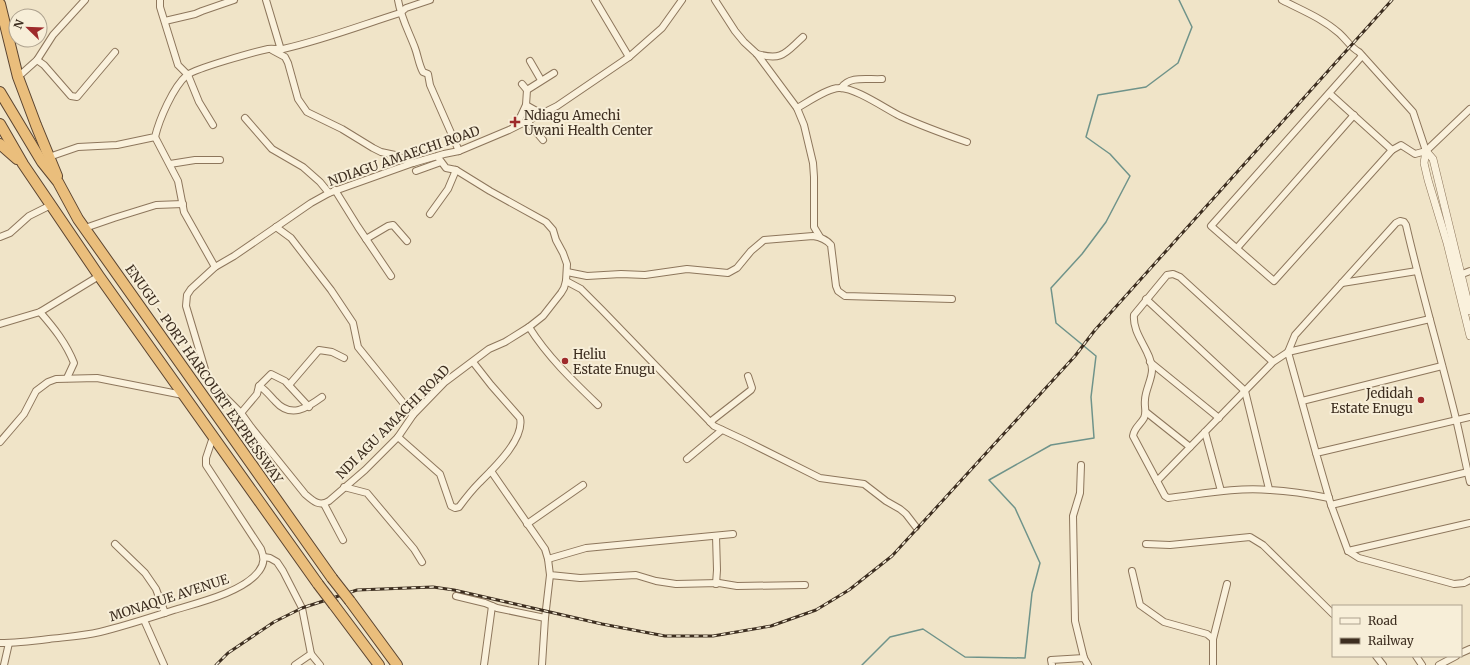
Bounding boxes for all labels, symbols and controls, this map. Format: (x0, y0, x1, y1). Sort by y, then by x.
north arrow (8, 8, 48, 48)
text: N (11, 17, 27, 31)
place label: Ndiagu Amechi Uwani Health Center (524, 107, 653, 139)
marker: Ndiagu Amechi Uwani Health Center (509, 116, 521, 128)
street label: NDIAGU AMAECHI ROAD (326, 122, 482, 190)
street label: ENUGU - PORT HARCOURT EXPRESSWAY (121, 261, 287, 487)
place label: Heliu Estate Enugu (573, 346, 655, 378)
marker: Heliu Estate Enugu (560, 356, 570, 366)
street label: NDI AGU AMACHI ROAD (333, 361, 454, 482)
place label: Jedidah Estate Enugu (1331, 385, 1413, 417)
marker: Jedidah Estate Enugu (1416, 395, 1426, 405)
street label: MONAQUE AVENUE (107, 570, 231, 625)
legend (1332, 605, 1462, 657)
text: Road (1368, 613, 1397, 628)
text: Railway (1368, 633, 1414, 648)

